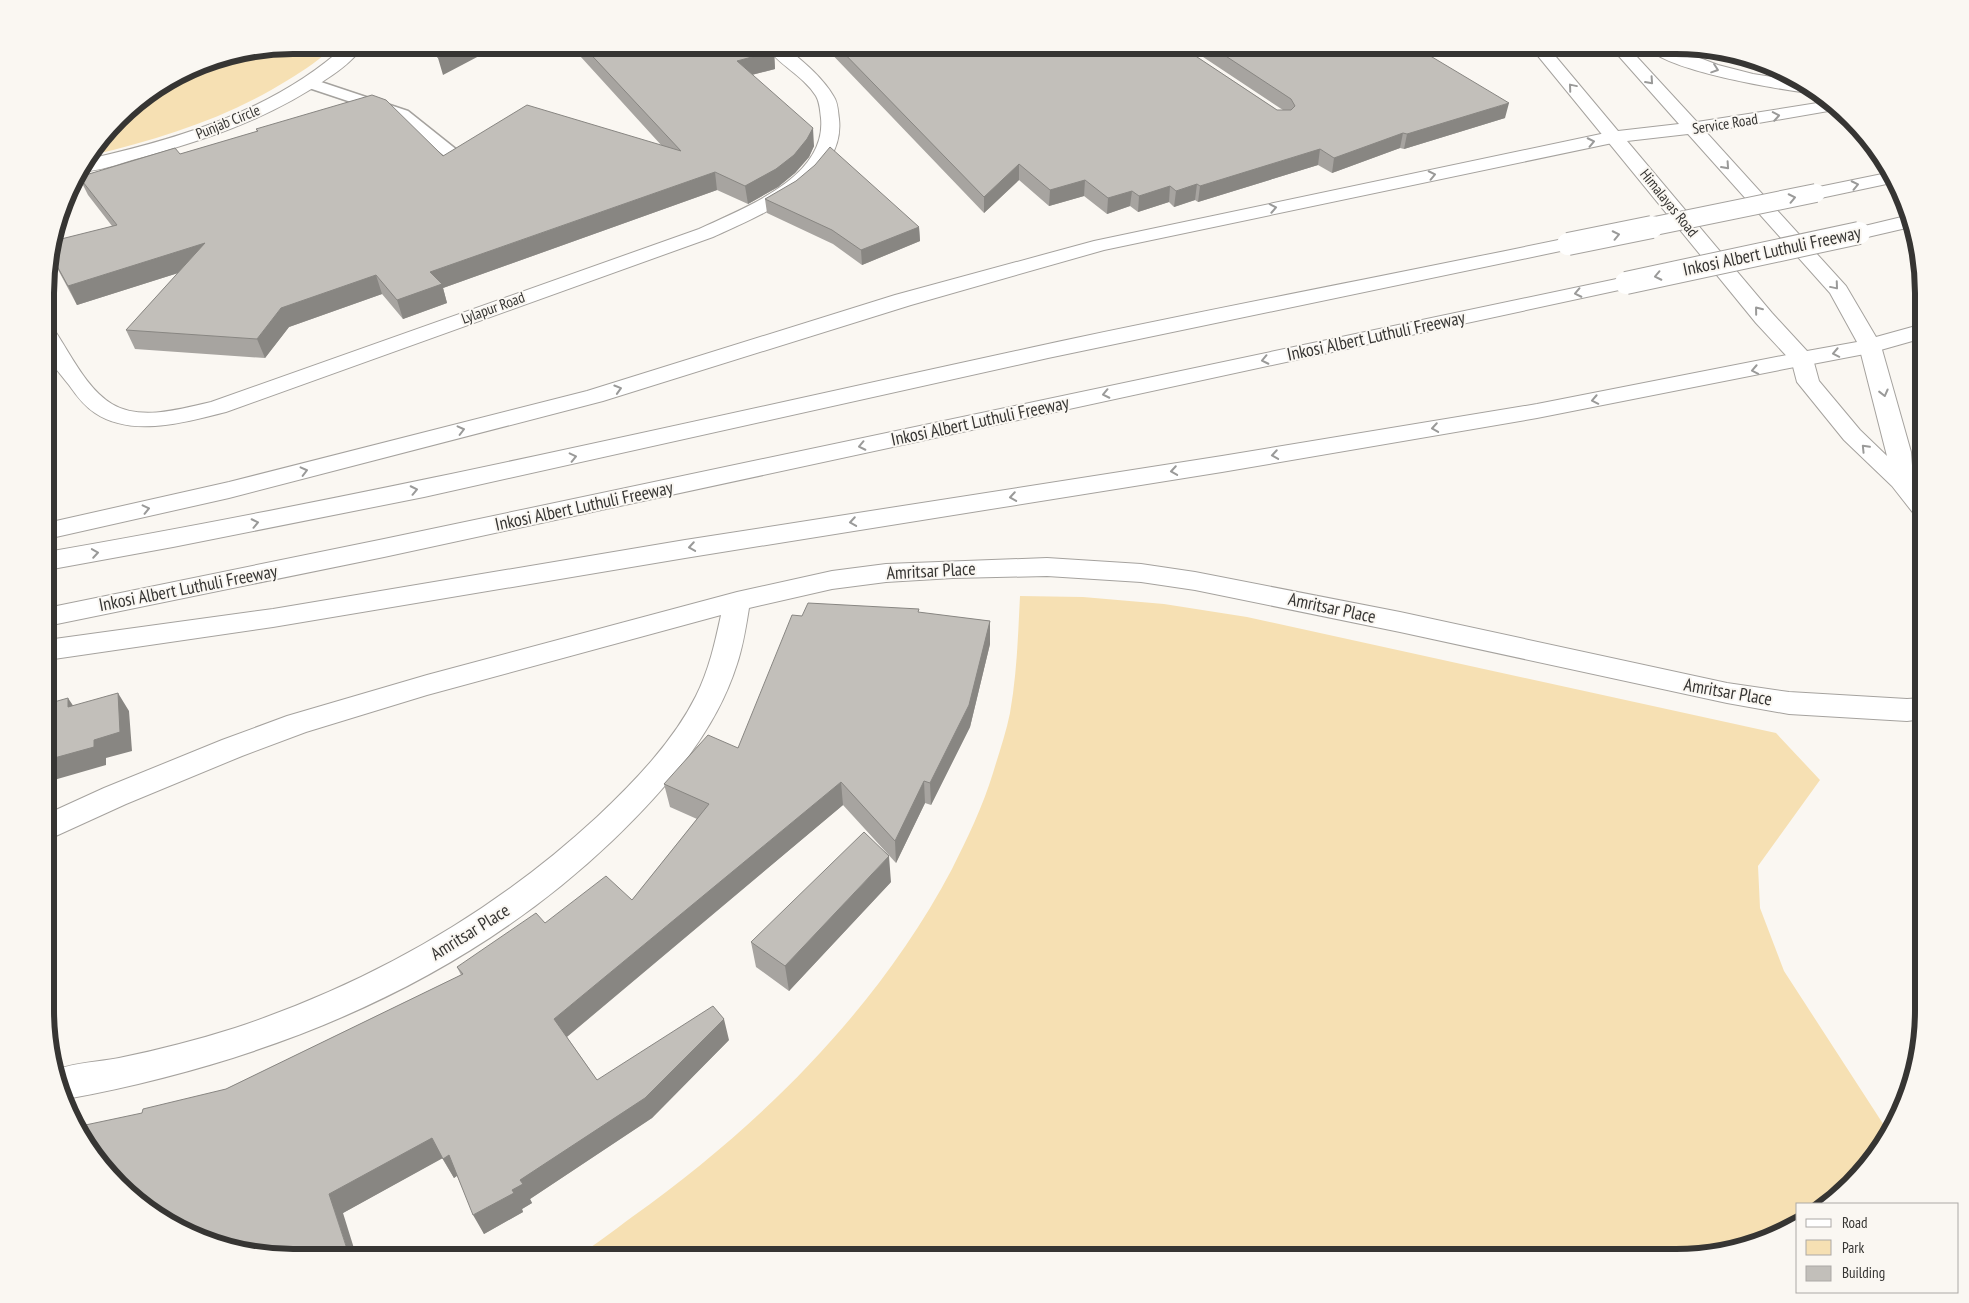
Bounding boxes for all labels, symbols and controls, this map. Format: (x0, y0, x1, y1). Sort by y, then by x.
one-way arrow (1710, 63, 1719, 73)
one-way arrow (1644, 75, 1653, 84)
one-way arrow (1569, 84, 1578, 93)
street label: Punjab Circle (193, 100, 263, 143)
street label: Service Road (1691, 109, 1759, 138)
one-way arrow (1772, 111, 1781, 121)
one-way arrow (1587, 137, 1596, 148)
one-way arrow (1720, 161, 1729, 170)
street label: Himalayas Road (1636, 165, 1703, 241)
one-way arrow (1428, 171, 1437, 181)
one-way arrow (1851, 180, 1859, 191)
one-way arrow (1788, 193, 1797, 204)
one-way arrow (1269, 203, 1278, 214)
street label: Inkosi Albert Luthuli Freeway (1681, 220, 1863, 281)
one-way arrow (1612, 230, 1620, 240)
one-way arrow (1653, 270, 1662, 281)
one-way arrow (1829, 281, 1838, 290)
street label: Lylapur Road (459, 287, 527, 328)
one-way arrow (1574, 287, 1583, 298)
street label: Inkosi Albert Luthuli Freeway (1285, 305, 1467, 366)
one-way arrow (1754, 307, 1763, 316)
one-way arrow (1832, 347, 1841, 357)
one-way arrow (1261, 354, 1270, 365)
one-way arrow (1750, 364, 1759, 374)
one-way arrow (614, 385, 622, 395)
one-way arrow (1102, 388, 1111, 399)
one-way arrow (1878, 388, 1889, 397)
street label: Inkosi Albert Luthuli Freeway (889, 390, 1071, 451)
one-way arrow (1591, 395, 1599, 405)
one-way arrow (1431, 423, 1439, 433)
one-way arrow (457, 426, 465, 436)
one-way arrow (857, 440, 866, 451)
one-way arrow (1862, 444, 1871, 453)
one-way arrow (1270, 450, 1279, 460)
one-way arrow (569, 452, 578, 463)
one-way arrow (299, 466, 308, 477)
one-way arrow (1170, 466, 1178, 476)
street label: Inkosi Albert Luthuli Freeway (493, 475, 675, 536)
one-way arrow (410, 486, 418, 496)
one-way arrow (1009, 491, 1018, 501)
one-way arrow (141, 504, 150, 514)
one-way arrow (849, 516, 857, 527)
one-way arrow (250, 518, 259, 529)
one-way arrow (688, 542, 697, 552)
one-way arrow (91, 549, 100, 559)
street label: Amritsar Place (886, 557, 976, 584)
street label: Inkosi Albert Luthuli Freeway (97, 559, 279, 616)
street label: Amritsar Place (1286, 587, 1378, 628)
street label: Amritsar Place (1682, 672, 1774, 711)
street label: Amritsar Place (426, 898, 514, 965)
legend (1796, 1203, 1959, 1293)
text: Road (1842, 1213, 1868, 1232)
text: Park (1842, 1238, 1864, 1257)
text: Building (1842, 1263, 1885, 1282)

